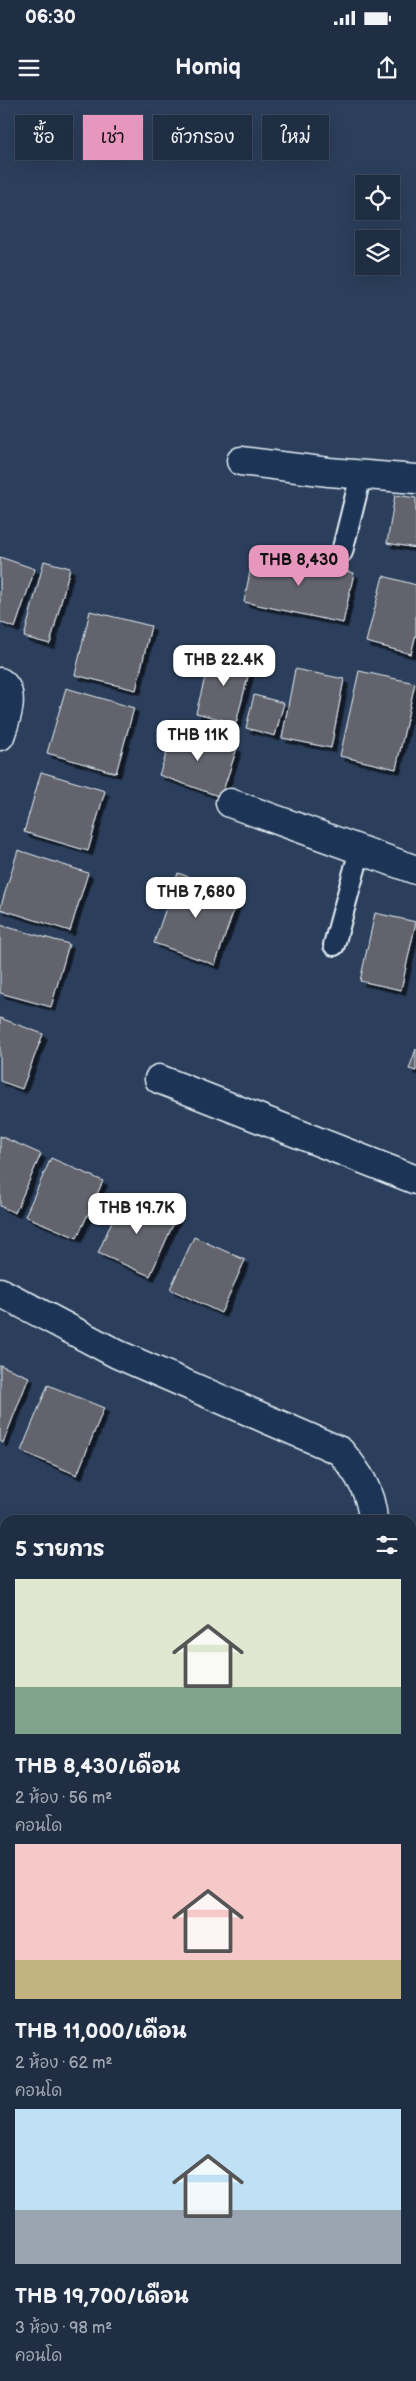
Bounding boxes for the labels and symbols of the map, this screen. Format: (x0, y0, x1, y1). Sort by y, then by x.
pin: THB 8,430 (242, 544, 356, 587)
pin: THB 22.4K (167, 644, 281, 687)
pin: THB 11K (152, 720, 244, 762)
pin: THB 7,680 (139, 876, 253, 919)
pin: THB 19.7K (80, 1192, 194, 1235)

